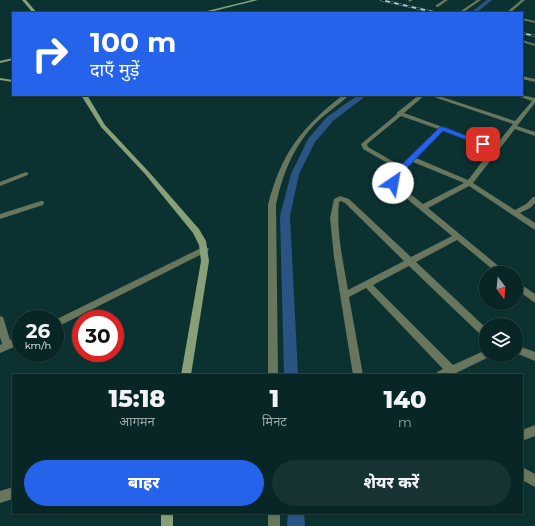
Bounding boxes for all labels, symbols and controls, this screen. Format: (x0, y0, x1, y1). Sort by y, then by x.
text: 100 m (90, 25, 176, 59)
icon: right (24, 28, 76, 80)
text: दाएँ मुड़ें (90, 59, 139, 81)
pin (466, 127, 500, 161)
icon: arrive (472, 133, 494, 155)
position arrow (372, 162, 414, 204)
north arrow (479, 266, 523, 310)
map controls (479, 266, 523, 362)
speed limit sign: 30 (72, 310, 124, 362)
button: layers (479, 318, 523, 362)
text: 26 (26, 319, 50, 343)
text: km/h (25, 339, 51, 352)
text: 15:18 (109, 384, 165, 413)
text: 1 (270, 384, 279, 413)
text: 140 (383, 385, 426, 414)
text: आगमन (119, 413, 155, 429)
text: मिनट (262, 413, 287, 429)
text: m (398, 414, 412, 430)
button: बाहर (24, 460, 264, 506)
button: शेयर करें (272, 460, 511, 506)

